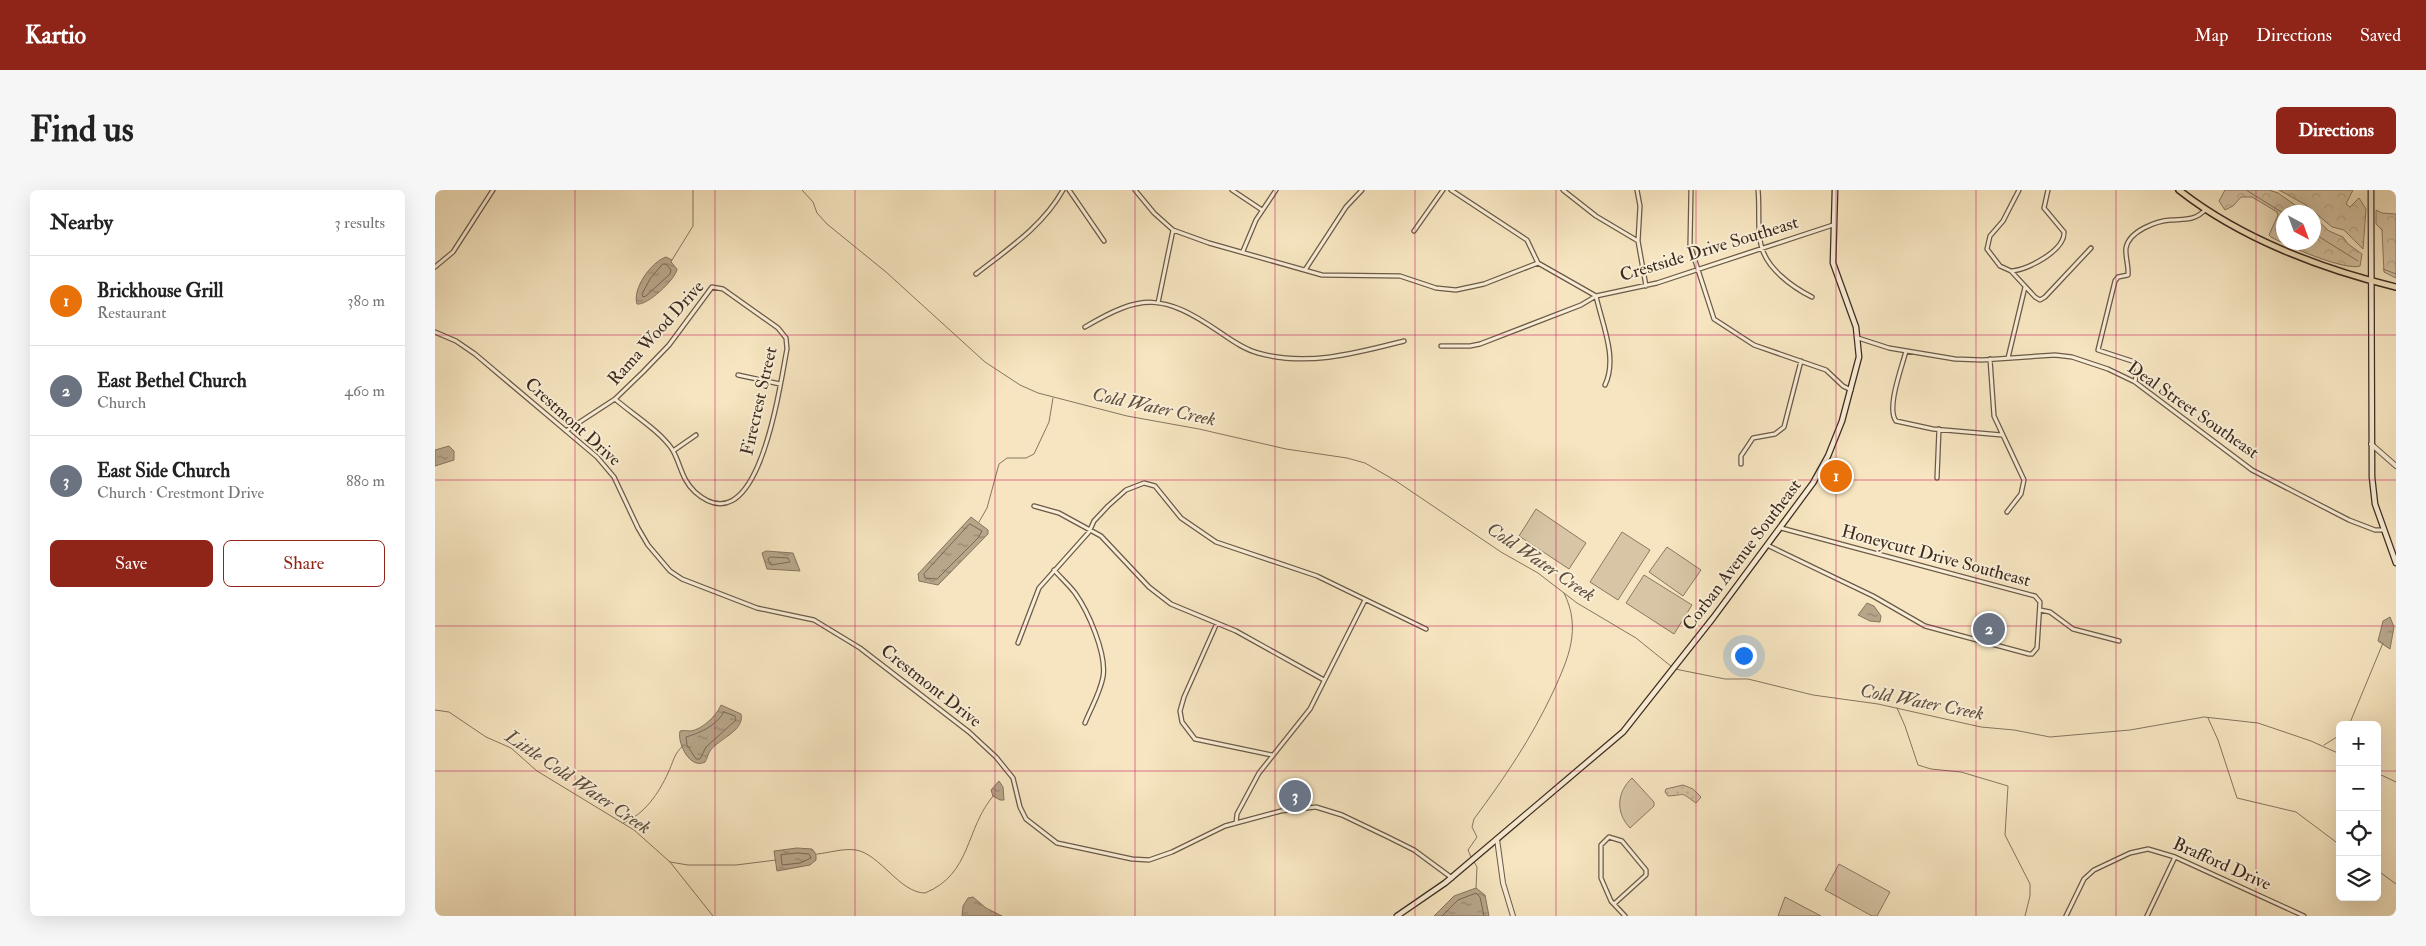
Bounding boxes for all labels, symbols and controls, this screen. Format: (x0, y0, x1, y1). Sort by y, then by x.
text: Kartio (25, 20, 86, 51)
text: Map (2195, 24, 2228, 47)
text: Directions (2256, 24, 2332, 47)
text: Saved (2360, 24, 2401, 47)
button: Directions (2276, 107, 2396, 154)
text: Find us (30, 108, 134, 152)
north arrow (2276, 205, 2321, 250)
text: Nearby (50, 209, 113, 236)
street label: Crestside Drive Southeast (1617, 211, 1801, 287)
text: 3 results (334, 213, 385, 233)
street label: Rama Wood Drive (603, 275, 709, 390)
text: Brickhouse Grill (97, 279, 223, 303)
text: 1 (63, 291, 69, 311)
text: 380 m (347, 291, 385, 311)
text: Restaurant (97, 303, 166, 323)
street label: Firecrest Street (735, 344, 783, 458)
street label: Deal Street Southeast (2123, 356, 2263, 464)
text: East Bethel Church (97, 369, 247, 393)
street label: Crestmont Drive (520, 373, 626, 472)
text: 2 (62, 381, 70, 401)
text: 460 m (344, 381, 385, 401)
water label: Cold Water Creek (1090, 382, 1218, 432)
text: Church (97, 393, 146, 413)
pin: 1 (1820, 457, 1852, 495)
text: East Side Church (97, 459, 230, 483)
text: 3 (63, 471, 69, 491)
text: 880 m (346, 471, 385, 491)
street label: Corban Avenue Southeast (1677, 475, 1807, 635)
text: Church · Crestmont Drive (97, 483, 264, 503)
water label: Cold Water Creek (1482, 517, 1600, 607)
street label: Honeycutt Drive Southeast (1839, 520, 2033, 592)
button: Save (50, 540, 213, 587)
button: Share (223, 540, 385, 587)
pin: 2 (1973, 610, 2005, 648)
street label: Crestmont Drive (876, 639, 986, 733)
your location (1731, 643, 1757, 669)
water label: Cold Water Creek (1858, 678, 1986, 726)
map controls (2336, 721, 2381, 901)
button: + (2336, 721, 2381, 766)
water label: Little Cold Water Creek (500, 724, 655, 840)
button: − (2336, 766, 2381, 811)
pin: 3 (1279, 777, 1311, 815)
button: locate (2336, 811, 2381, 856)
street label: Brafford Drive (2169, 832, 2275, 896)
button: layers (2336, 856, 2381, 901)

